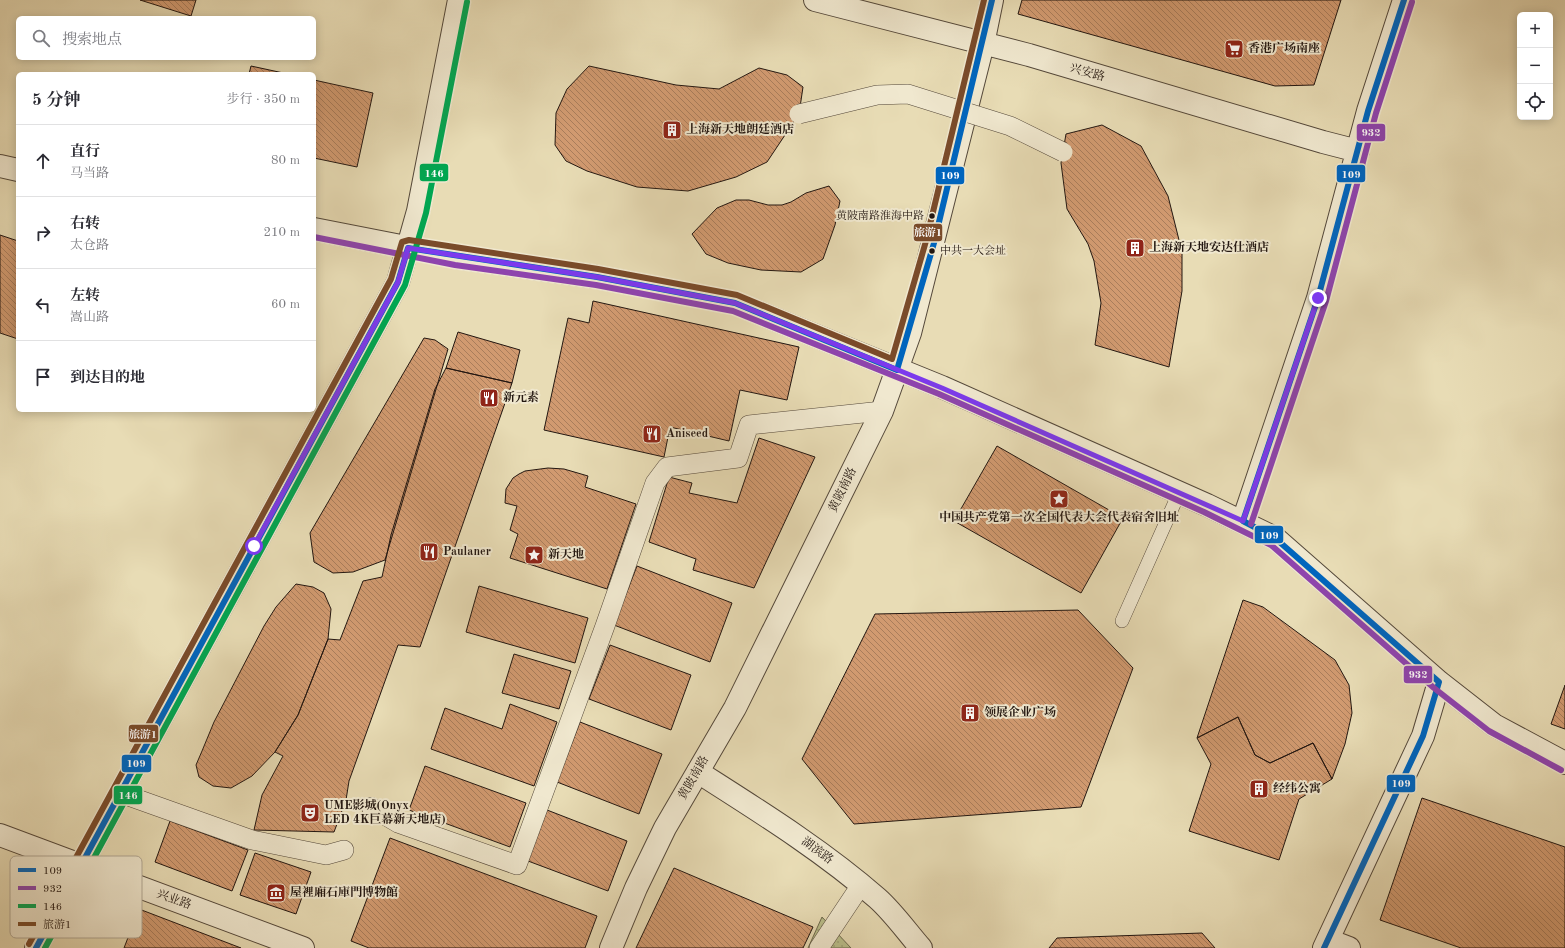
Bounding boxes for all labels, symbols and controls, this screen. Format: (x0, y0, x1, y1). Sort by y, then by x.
map controls (1517, 12, 1553, 120)
button: + (1517, 12, 1553, 48)
search box (16, 16, 316, 60)
icon: search (30, 27, 52, 49)
text: 搜索地点 (62, 33, 122, 48)
supermarket icon: 香港广场南座 (1223, 38, 1245, 60)
place label: 香港广场南座 (1248, 41, 1320, 55)
button: − (1517, 48, 1553, 84)
street label: 兴安路 (1068, 60, 1107, 84)
button: locate (1517, 84, 1553, 120)
text: 5 分钟 (32, 92, 81, 109)
text: 步行 · 350 m (226, 93, 300, 106)
building icon: 上海新天地朗廷酒店 (661, 119, 683, 141)
place label: 上海新天地朗廷酒店 (686, 122, 794, 136)
line badge: 932 (1356, 123, 1386, 142)
text: 932 (1361, 128, 1381, 139)
text: 直行 (70, 145, 100, 160)
icon: ahead (32, 150, 54, 172)
text: 80 m (271, 154, 300, 167)
line badge: 146 (419, 163, 449, 182)
line badge: 109 (1336, 164, 1366, 183)
line badge: 109 (935, 166, 965, 185)
text: 马当路 (70, 167, 109, 180)
text: 146 (424, 169, 444, 180)
text: 109 (1341, 170, 1361, 181)
text: 109 (940, 171, 960, 182)
place label: 黄陂南路淮海中路 (836, 209, 924, 222)
marker: 黄陂南路淮海中路 (927, 211, 937, 221)
text: 右转 (70, 217, 100, 232)
icon: right (32, 222, 54, 244)
line badge: 旅游1 (913, 223, 943, 242)
text: 210 m (263, 226, 300, 239)
text: 旅游1 (914, 226, 942, 239)
building icon: 上海新天地安达仕酒店 (1124, 237, 1146, 259)
text: 太仓路 (70, 239, 109, 252)
place label: 上海新天地安达仕酒店 (1149, 240, 1269, 254)
place label: 中共一大会址 (940, 244, 1006, 257)
marker: 中共一大会址 (927, 246, 937, 256)
text: 左转 (70, 289, 100, 304)
route end (1309, 289, 1327, 307)
icon: left (32, 294, 54, 316)
text: 60 m (271, 298, 300, 311)
text: 嵩山路 (70, 311, 109, 324)
icon: arrive (32, 366, 54, 388)
text: 到达目的地 (70, 371, 145, 386)
restaurant icon: 新元素 (478, 387, 500, 409)
place label: 新元素 (503, 390, 539, 404)
restaurant icon: Aniseed (641, 423, 663, 445)
place label: Aniseed (666, 428, 709, 440)
street label: 黄陂南路 (825, 465, 859, 514)
place icon: 中国共产党第一次全国代表大会代表宿舍旧址 (1048, 488, 1070, 510)
place label: 中国共产党第一次全国代表大会代表宿舍旧址 (939, 510, 1179, 524)
line badge: 109 (1254, 525, 1284, 544)
text: 109 (1259, 531, 1279, 542)
route start (245, 537, 263, 555)
restaurant icon: Paulaner (418, 541, 440, 563)
place icon: 新天地 (523, 544, 545, 566)
place label: Paulaner (443, 546, 491, 558)
place label: 新天地 (548, 547, 584, 561)
line badge: 932 (1403, 665, 1433, 684)
text: 932 (1408, 670, 1428, 681)
building icon: 领展企业广场 (959, 702, 981, 724)
place label: 领展企业广场 (984, 705, 1056, 719)
line badge: 旅游1 (128, 724, 159, 743)
text: 旅游1 (129, 728, 157, 741)
street label: 黄陂南路 (675, 753, 711, 802)
line badge: 109 (121, 754, 152, 773)
text: 109 (126, 759, 146, 770)
line badge: 109 (1386, 774, 1416, 793)
building icon: 经纬公寓 (1248, 778, 1270, 800)
text: 109 (1391, 779, 1411, 790)
place label: 经纬公寓 (1273, 781, 1321, 795)
line badge: 146 (113, 785, 143, 805)
text: 146 (118, 791, 138, 802)
place label: UME影城(Onyx LED 4K巨幕新天地店) (324, 798, 446, 826)
theatre icon: UME影城(Onyx LED 4K巨幕新天地店) (299, 802, 321, 824)
street label: 湖滨路 (799, 834, 836, 866)
legend (10, 856, 142, 938)
text: 109 (43, 866, 62, 877)
museum icon: 屋裡廂石庫門博物館 (265, 882, 287, 904)
text: 932 (43, 884, 62, 895)
place label: 屋裡廂石庫門博物館 (290, 885, 398, 899)
street label: 兴业路 (155, 886, 194, 912)
text: 146 (43, 902, 62, 913)
text: 旅游1 (43, 918, 71, 931)

